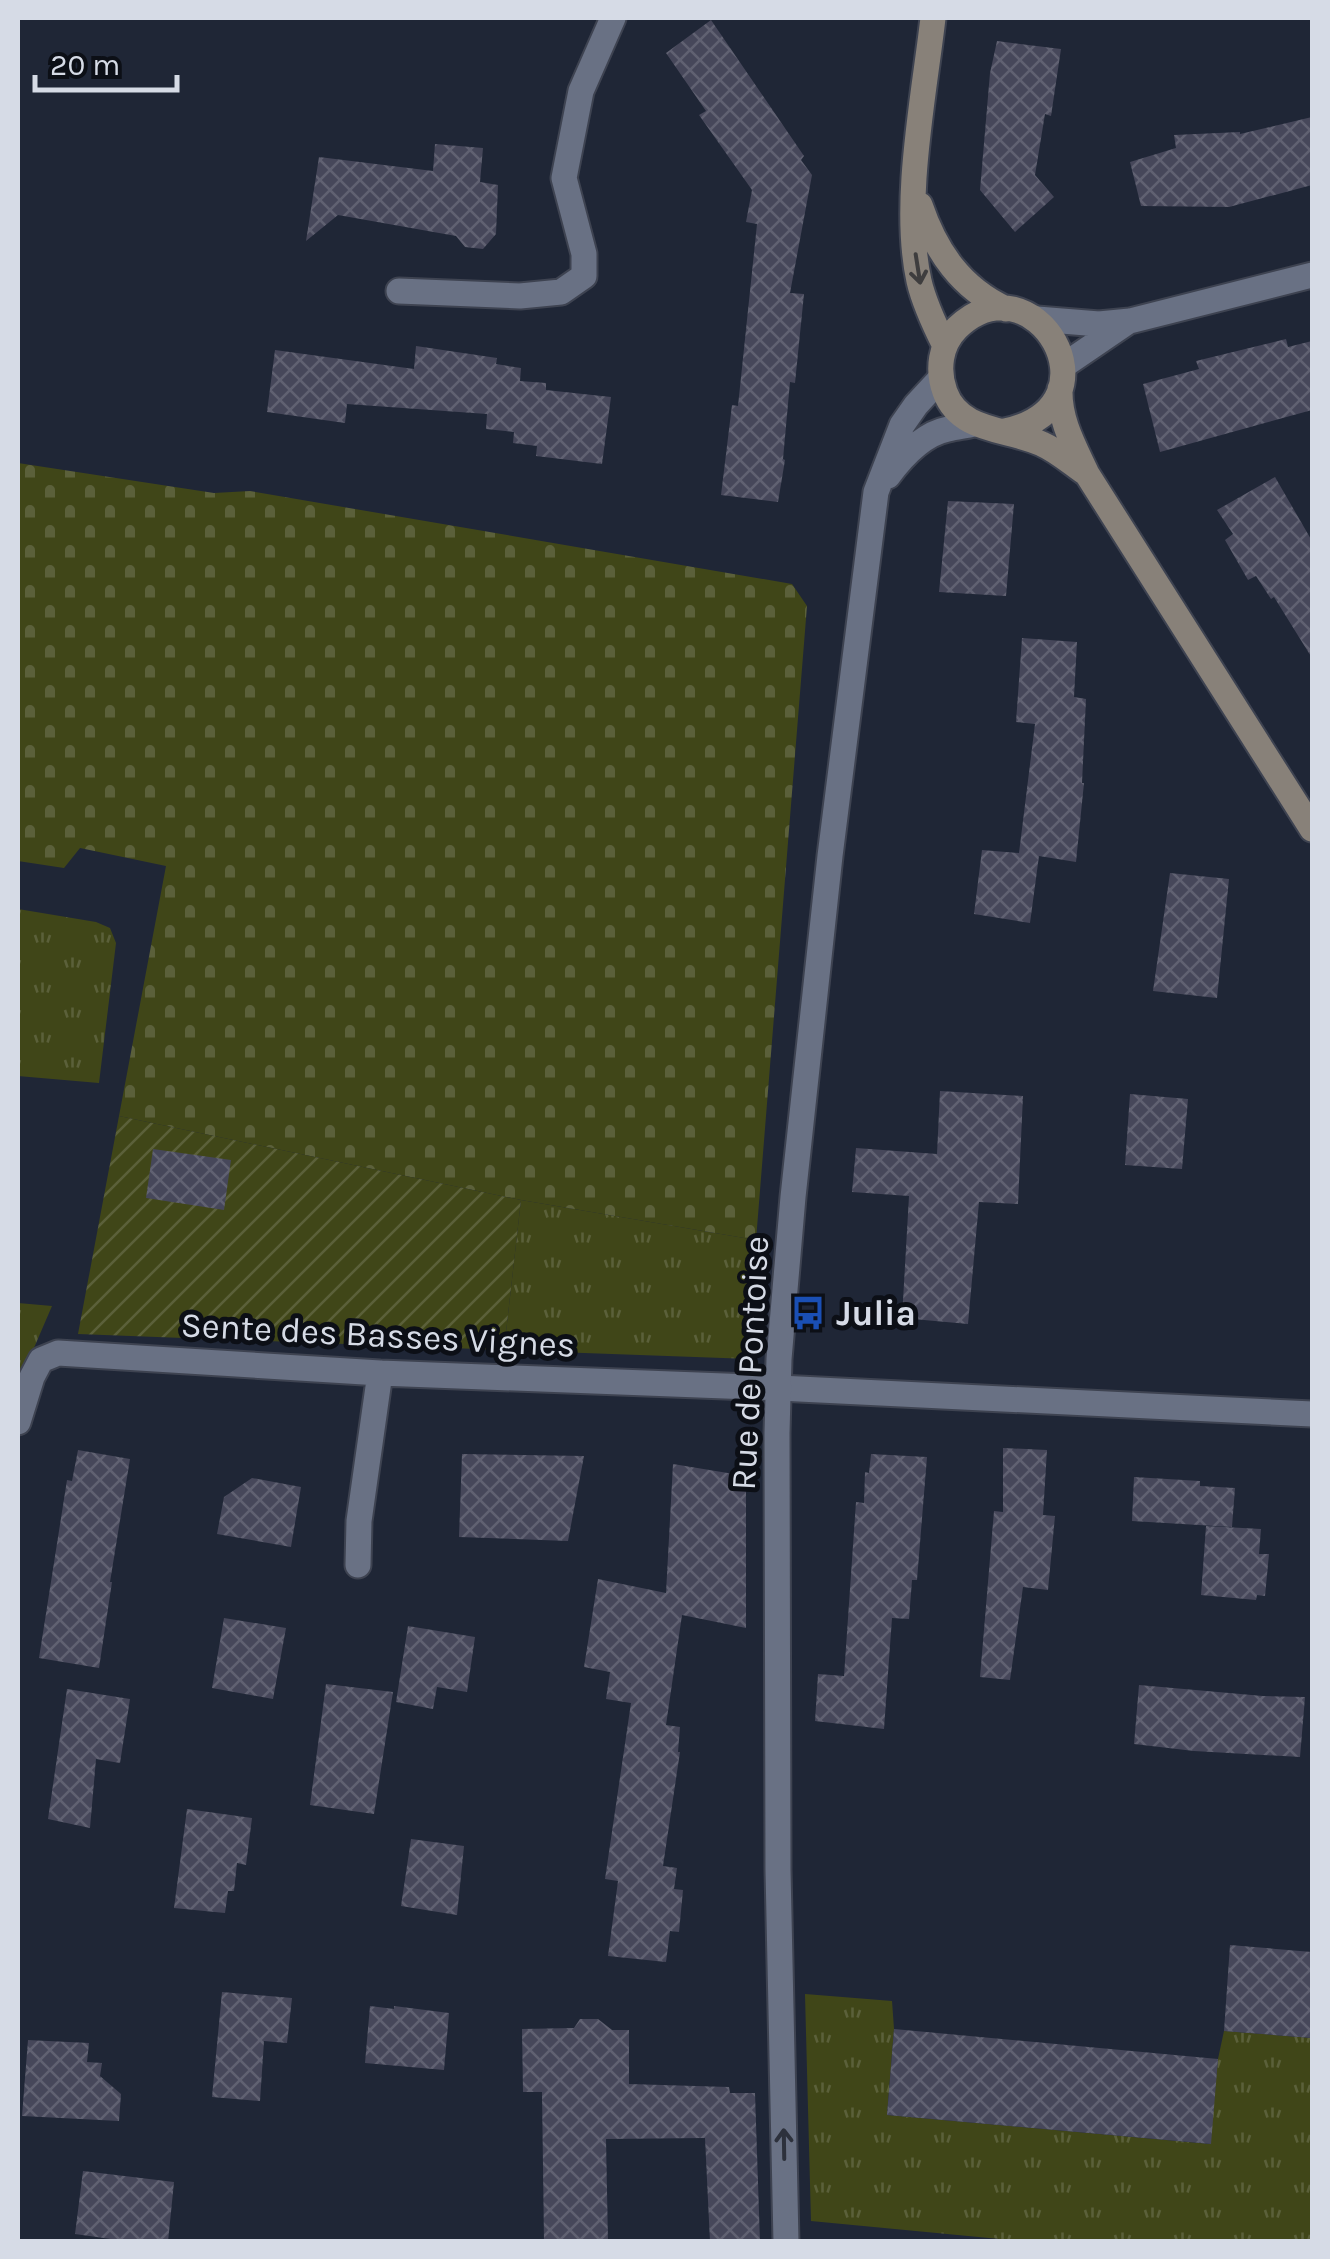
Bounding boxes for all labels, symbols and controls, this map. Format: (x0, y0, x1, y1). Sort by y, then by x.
scale bar (35, 30, 178, 92)
text: 20 m (50, 47, 120, 83)
one-way arrow (910, 253, 928, 285)
street label: Rue de Pontoise (723, 1235, 777, 1491)
place label: Julia (836, 1293, 916, 1334)
bus stop icon: Julia (789, 1294, 827, 1332)
street label: Sente des Basses Vignes (180, 1304, 576, 1366)
one-way arrow (774, 2129, 793, 2161)

